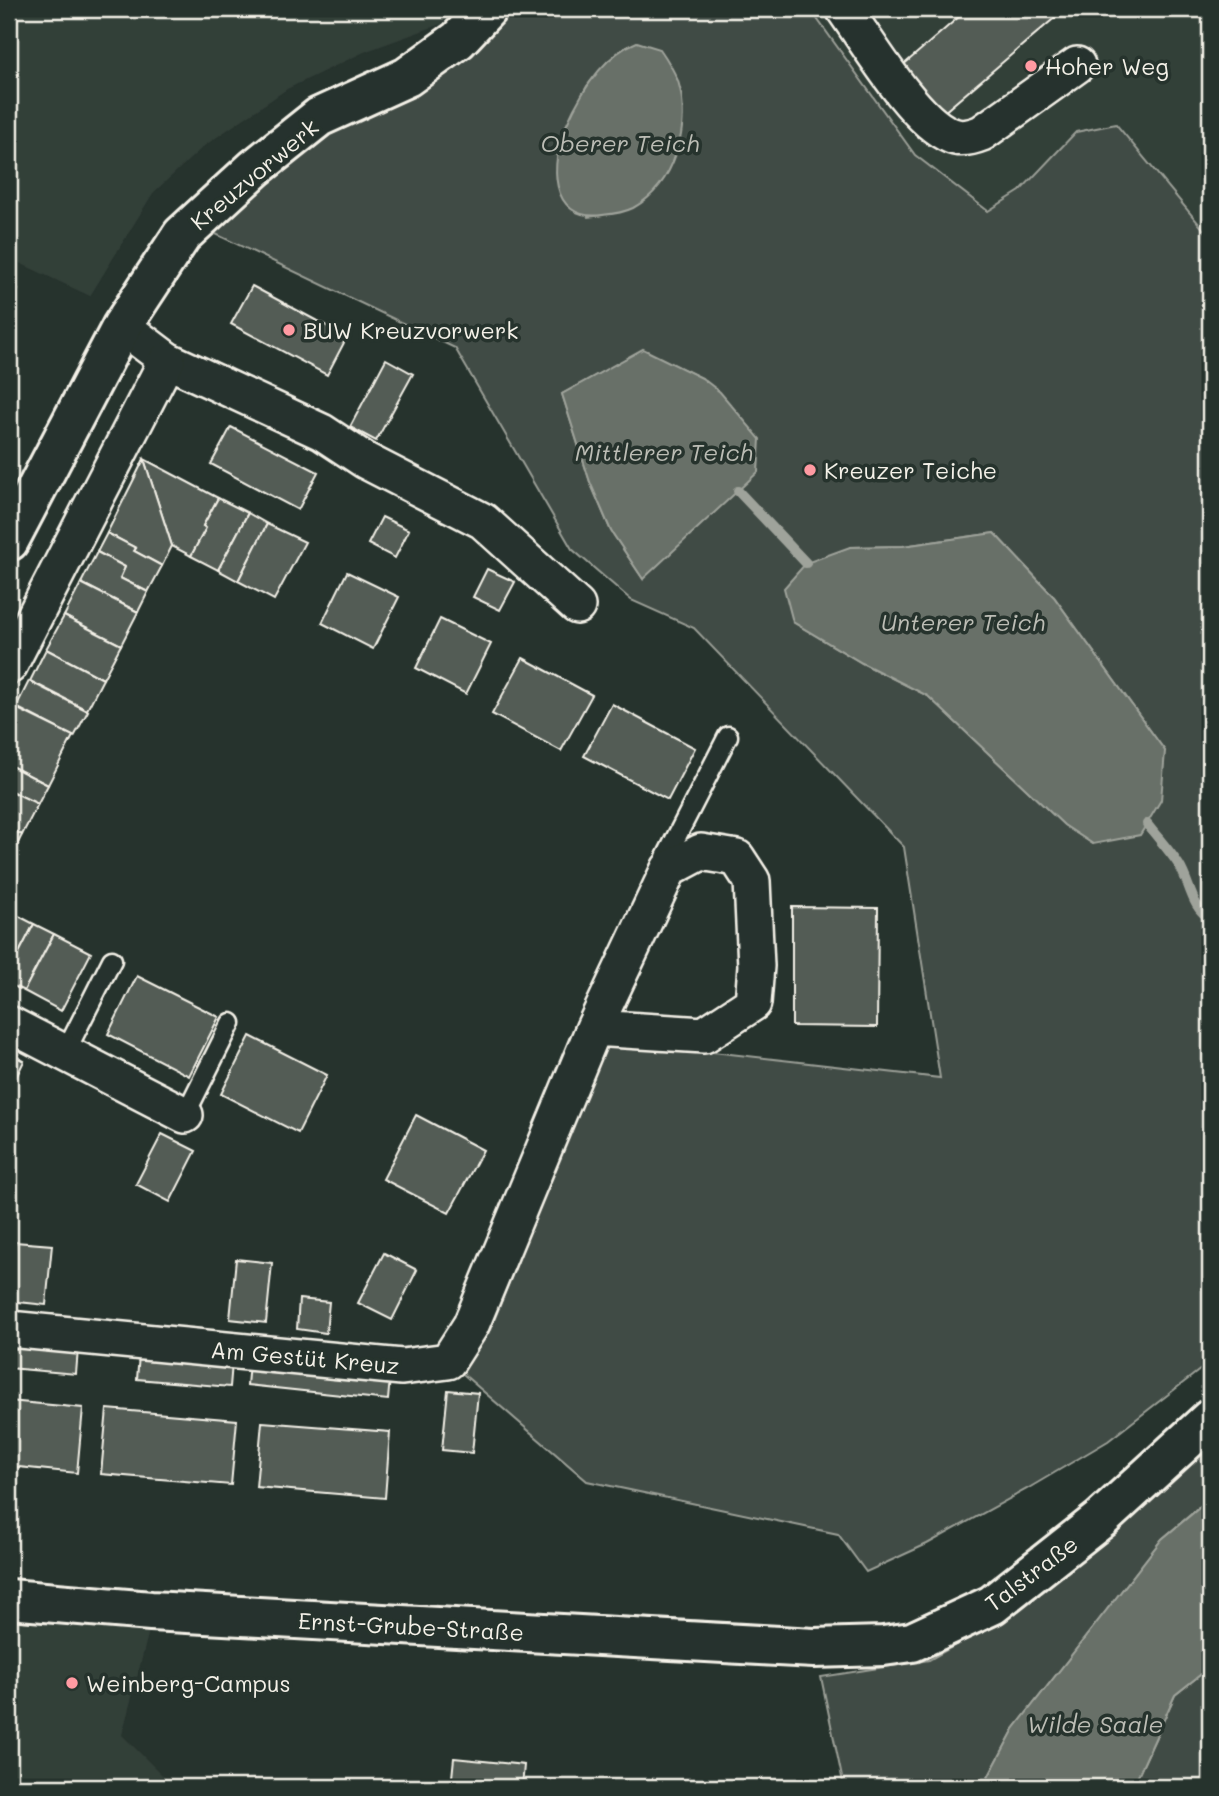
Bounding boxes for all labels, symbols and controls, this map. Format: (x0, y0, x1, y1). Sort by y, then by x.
place label: Hoher Weg (1045, 51, 1169, 81)
marker: Hoher Weg (1023, 58, 1039, 74)
street label: Kreuzvorwerk (184, 112, 324, 236)
water label: Oberer Teich (541, 127, 700, 158)
place label: BUW Kreuzvorwerk (303, 315, 519, 345)
marker: BUW Kreuzvorwerk (281, 322, 297, 338)
water label: Mittlerer Teich (575, 436, 753, 467)
place label: Kreuzer Teiche (824, 455, 997, 485)
marker: Kreuzer Teiche (802, 462, 818, 478)
water label: Unterer Teich (881, 606, 1045, 637)
street label: Am Gestüt Kreuz (209, 1334, 401, 1380)
street label: Talstraße (978, 1528, 1084, 1618)
street label: Ernst-Grube-Straße (297, 1605, 525, 1647)
place label: Weinberg-Campus (86, 1668, 291, 1698)
marker: Weinberg-Campus (64, 1675, 80, 1691)
water label: Wilde Saale (1027, 1708, 1163, 1739)

